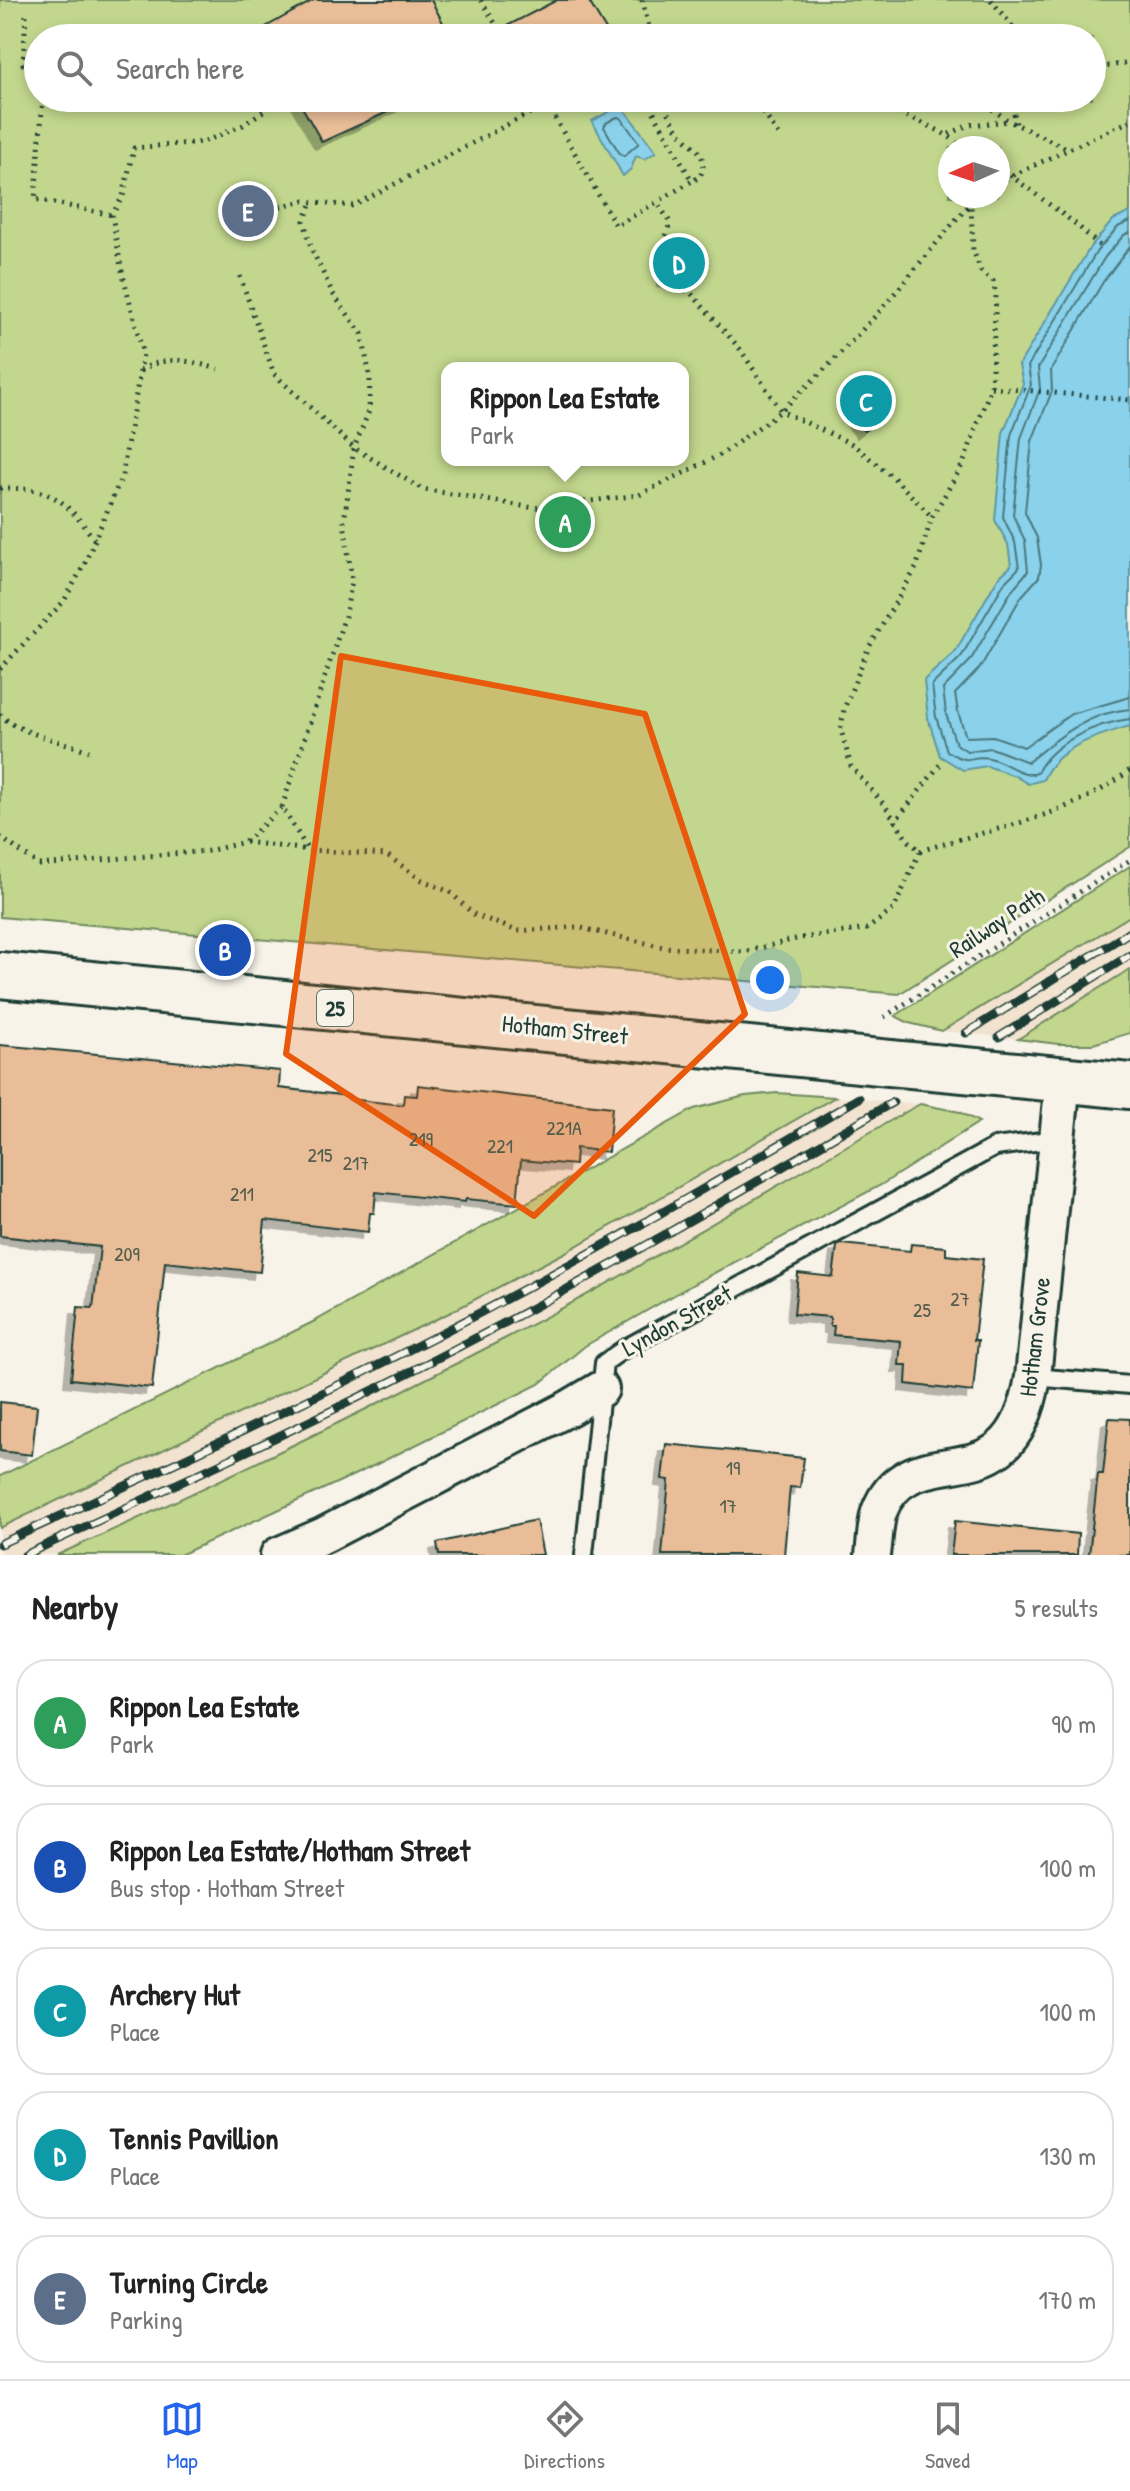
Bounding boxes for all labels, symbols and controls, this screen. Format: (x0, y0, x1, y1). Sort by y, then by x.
search box (24, 24, 1106, 112)
icon: search (52, 46, 96, 90)
text: Search here (116, 48, 244, 88)
north arrow (938, 136, 1010, 208)
pin: E (222, 181, 274, 241)
pin: D (653, 233, 705, 293)
popup (441, 362, 689, 466)
pin: C (840, 371, 892, 431)
text: Rippon Lea Estate (470, 377, 660, 417)
text: Park (470, 417, 514, 452)
pin: A (539, 492, 591, 552)
street label: Railway Path (943, 879, 1050, 965)
pin: B (199, 920, 251, 980)
your location (750, 960, 790, 1000)
road number: 25 (317, 990, 353, 1026)
street label: Hotham Street (501, 1006, 630, 1052)
house number: 221A (546, 1114, 582, 1141)
house number: 219 (409, 1125, 433, 1152)
house number: 221 (487, 1132, 513, 1159)
house number: 215 (307, 1141, 333, 1168)
house number: 217 (343, 1149, 369, 1176)
house number: 211 (230, 1180, 254, 1207)
house number: 209 (114, 1240, 140, 1267)
street label: Hotham Grove (1011, 1275, 1057, 1398)
street label: Lyndon Street (616, 1276, 738, 1363)
house number: 27 (950, 1285, 970, 1312)
house number: 25 (913, 1296, 931, 1323)
house number: 19 (726, 1454, 740, 1481)
house number: 17 (719, 1492, 737, 1519)
text: Nearby (32, 1584, 118, 1630)
text: 5 results (1014, 1590, 1098, 1625)
text: Rippon Lea Estate (110, 1686, 299, 1726)
text: A (54, 1706, 66, 1741)
text: 90 m (1051, 1706, 1096, 1741)
text: Park (110, 1726, 154, 1761)
text: Rippon Lea Estate/Hotham Street (110, 1830, 470, 1870)
text: B (53, 1850, 67, 1885)
text: 100 m (1040, 1850, 1096, 1885)
text: Bus stop · Hotham Street (110, 1870, 344, 1905)
text: Archery Hut (110, 1974, 240, 2014)
text: C (53, 1994, 67, 2029)
text: 100 m (1040, 1994, 1096, 2029)
text: Place (110, 2014, 160, 2049)
text: Tennis Pavillion (110, 2118, 278, 2158)
text: D (54, 2138, 66, 2173)
text: 130 m (1040, 2138, 1096, 2173)
text: Place (110, 2158, 160, 2193)
text: Turning Circle (110, 2262, 268, 2302)
text: E (54, 2282, 66, 2317)
text: 170 m (1038, 2282, 1096, 2317)
text: Parking (110, 2302, 183, 2337)
tab: Map (160, 2397, 204, 2475)
tab: Directions (524, 2397, 605, 2475)
tab: Saved (925, 2397, 970, 2475)

